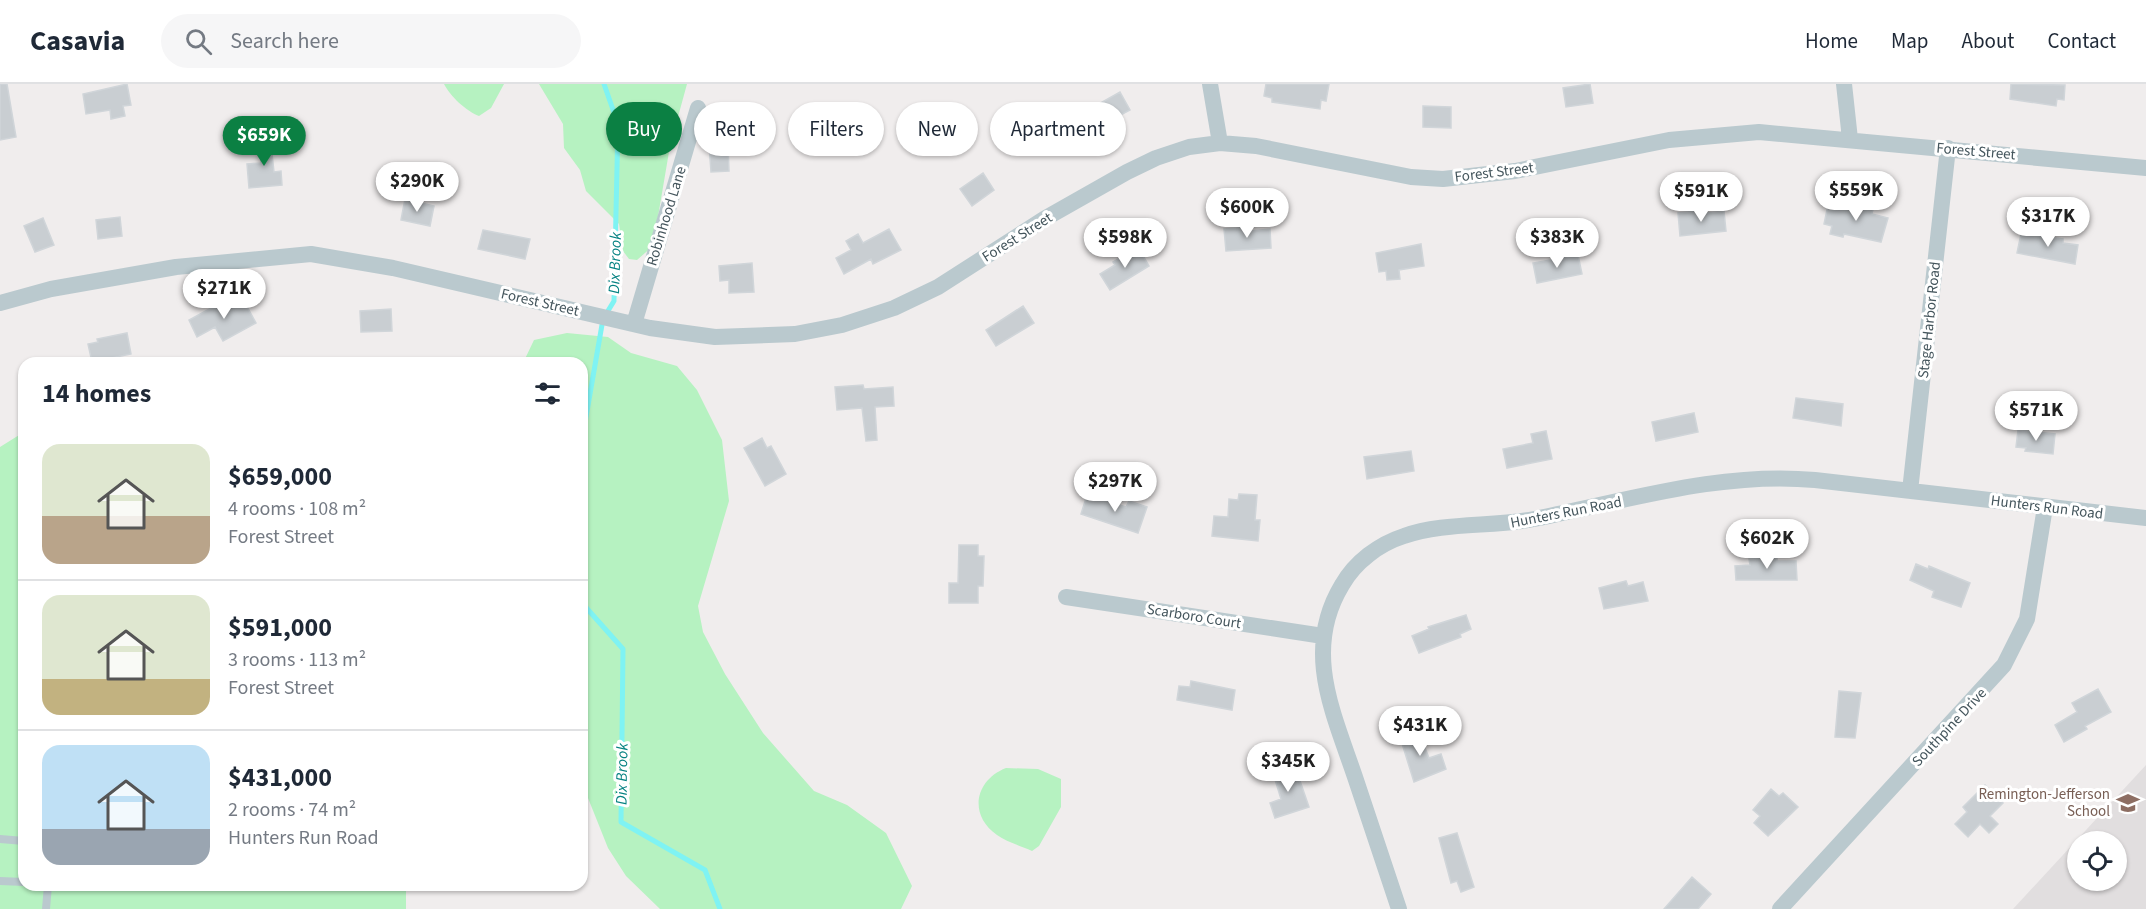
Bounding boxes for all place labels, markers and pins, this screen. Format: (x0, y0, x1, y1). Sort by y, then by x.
pin: $659K (222, 116, 306, 167)
pin: $290K (375, 162, 459, 213)
pin: $559K (1814, 171, 1898, 222)
pin: $591K (1659, 172, 1743, 223)
pin: $600K (1205, 188, 1289, 239)
pin: $317K (2006, 197, 2090, 248)
pin: $598K (1083, 218, 1167, 269)
pin: $383K (1515, 218, 1599, 269)
pin: $271K (182, 269, 266, 320)
pin: $571K (1994, 391, 2078, 442)
pin: $297K (1073, 462, 1157, 513)
pin: $602K (1725, 519, 1809, 570)
pin: $431K (1378, 706, 1462, 757)
pin: $345K (1246, 742, 1330, 793)
place label: Remington-Jefferson School (1978, 784, 2110, 822)
school or university icon: Remington-Jefferson School (2115, 790, 2141, 816)

